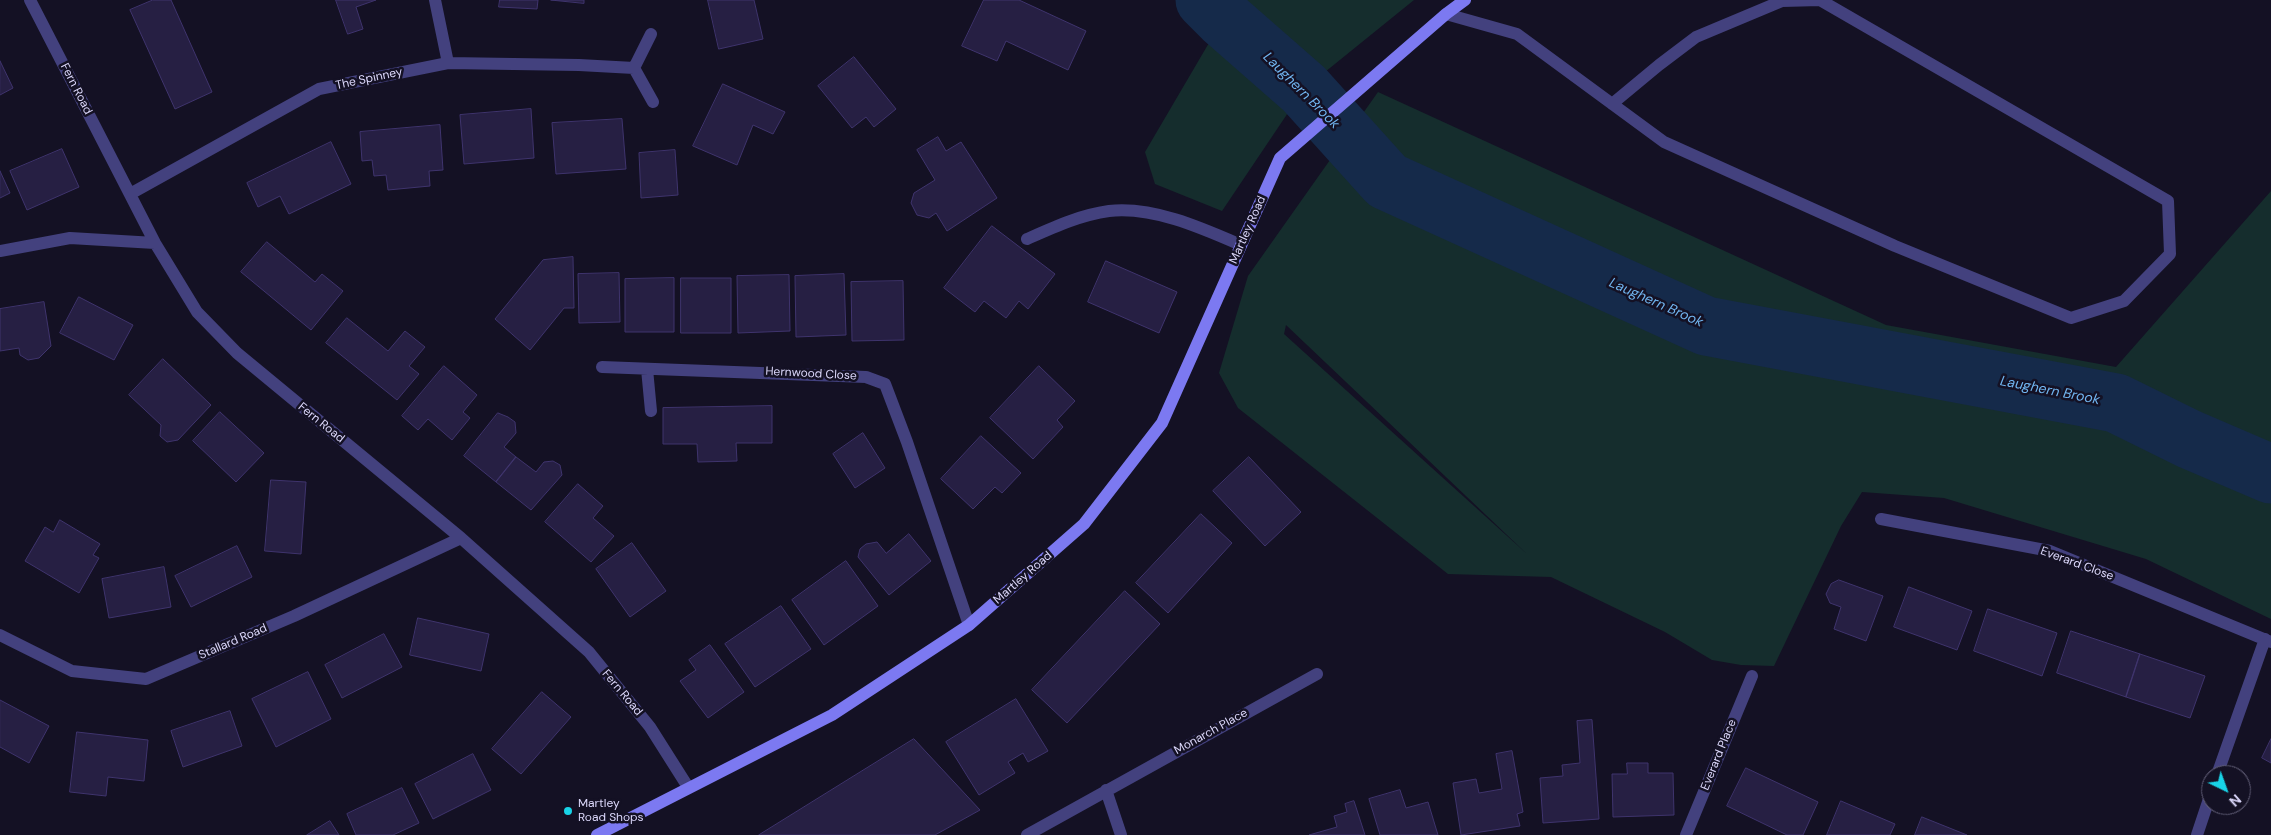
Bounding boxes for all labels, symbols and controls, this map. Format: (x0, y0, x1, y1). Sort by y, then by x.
water label: Laughern Brook (1259, 49, 1343, 133)
street label: Fern Road (57, 61, 95, 117)
street label: The Spinney (334, 65, 404, 93)
street label: Martley Road (1227, 194, 1269, 266)
water label: Laughern Brook (1606, 275, 1706, 331)
street label: Hernwood Close (765, 364, 857, 384)
water label: Laughern Brook (1999, 373, 2101, 409)
street label: Fern Road (295, 400, 347, 446)
street label: Everard Close (2038, 544, 2116, 584)
street label: Martley Road (991, 549, 1055, 607)
street label: Stallard Road (197, 621, 269, 663)
street label: Fern Road (599, 667, 645, 719)
street label: Monarch Place (1172, 706, 1250, 758)
street label: Everard Place (1698, 717, 1740, 793)
north arrow (2201, 765, 2251, 815)
text: N (2226, 790, 2245, 811)
place label: Martley Road Shops (578, 797, 644, 825)
marker: Martley Road Shops (562, 805, 574, 817)

